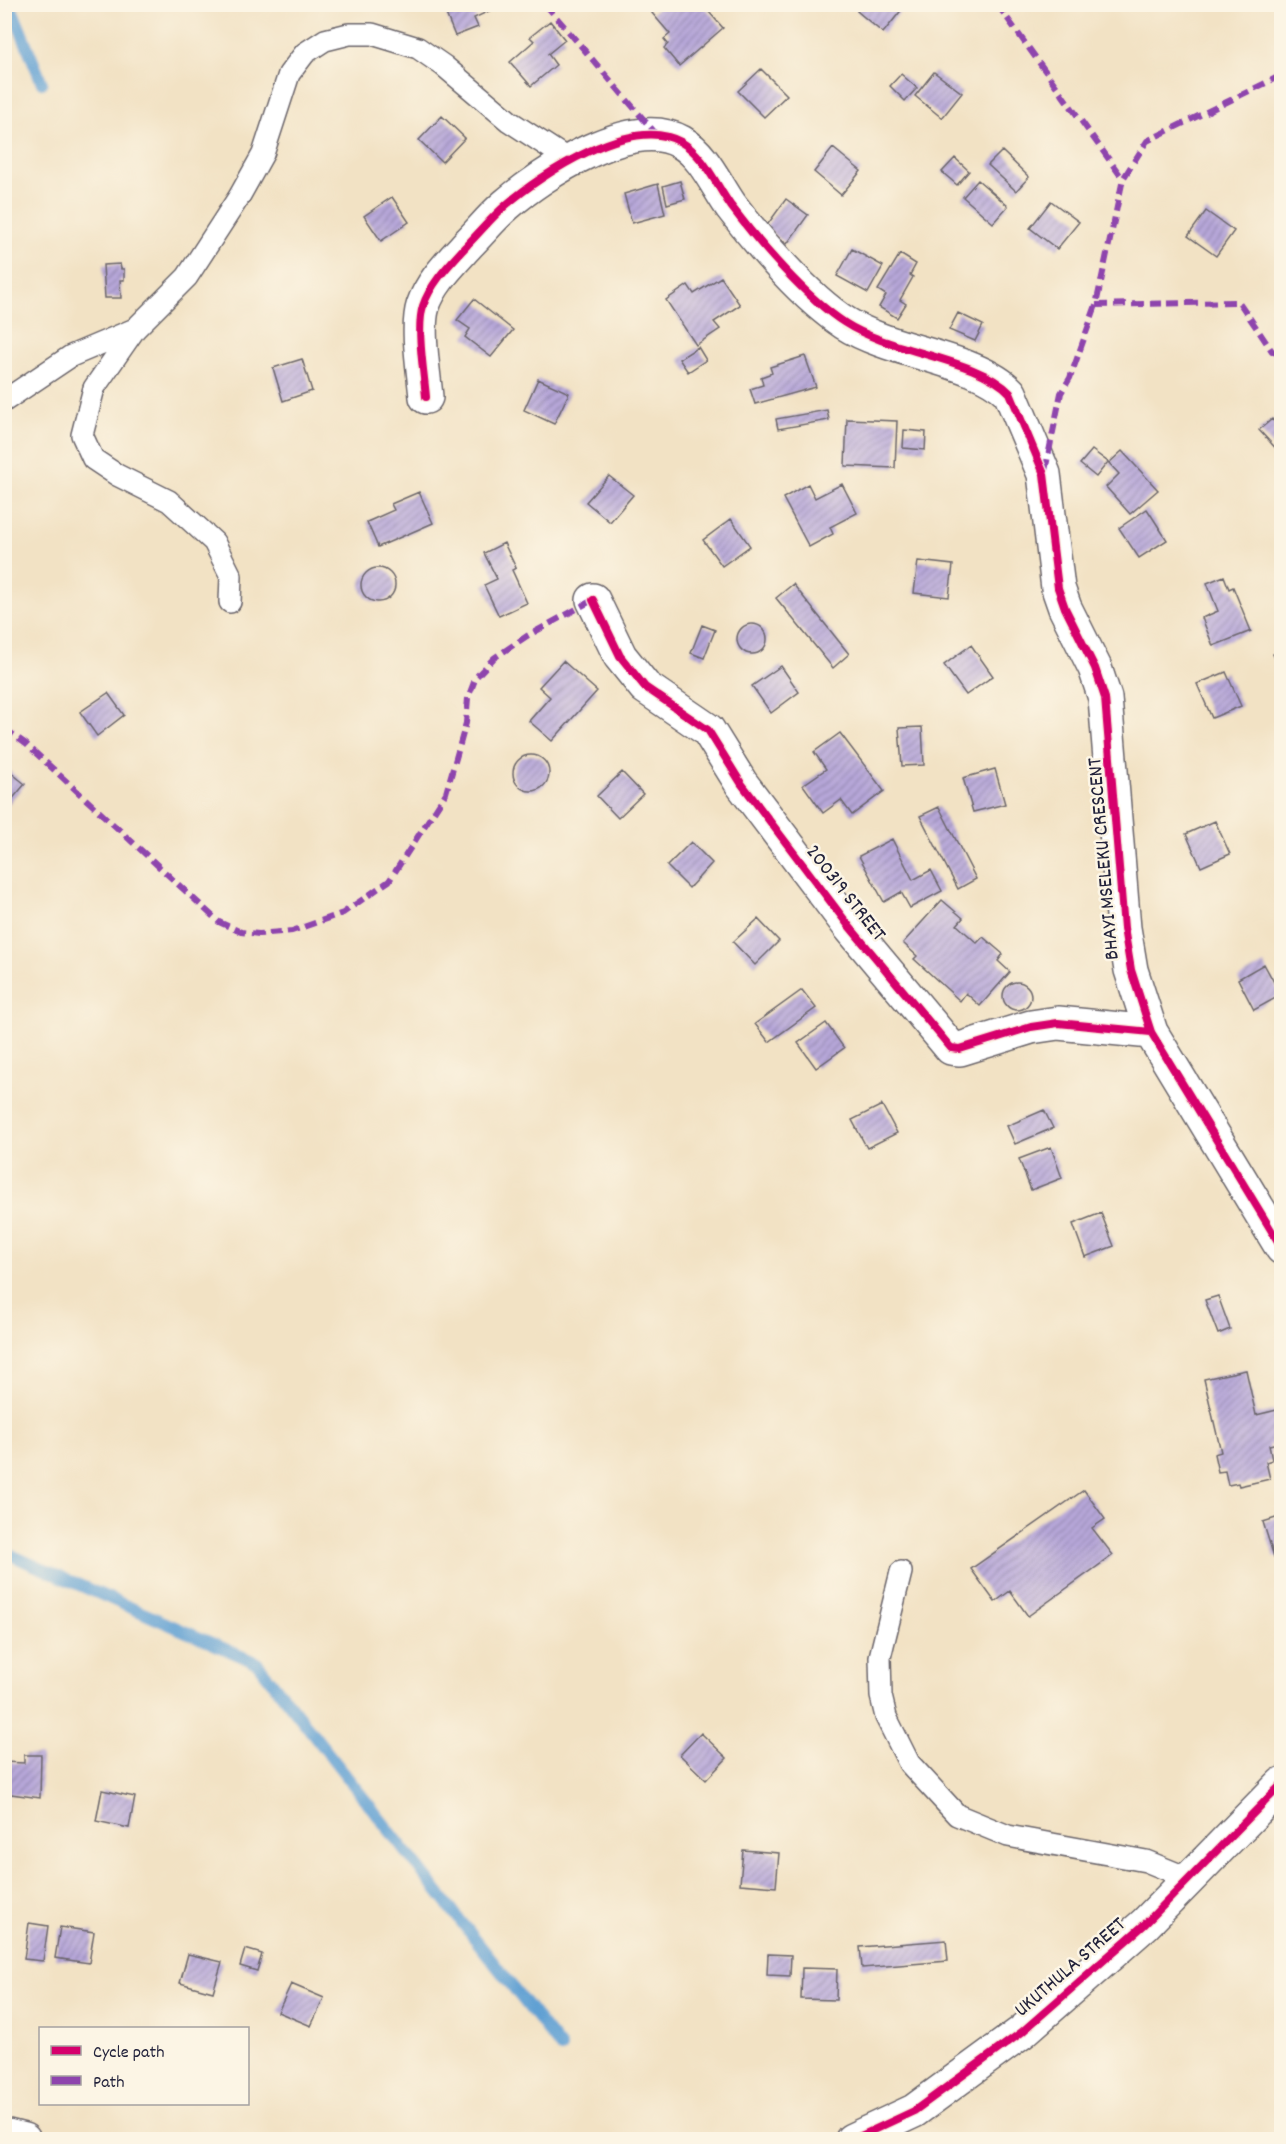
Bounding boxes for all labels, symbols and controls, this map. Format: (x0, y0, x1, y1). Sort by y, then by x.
street label: BHAYI MSELEKU CRESCENT (1081, 756, 1129, 961)
street label: 200319 STREET (797, 839, 892, 949)
street label: UKUTHULA STREET (1009, 1911, 1134, 2025)
legend (39, 2027, 249, 2105)
text: Cycle path (93, 2041, 164, 2066)
text: Path (93, 2071, 125, 2096)

